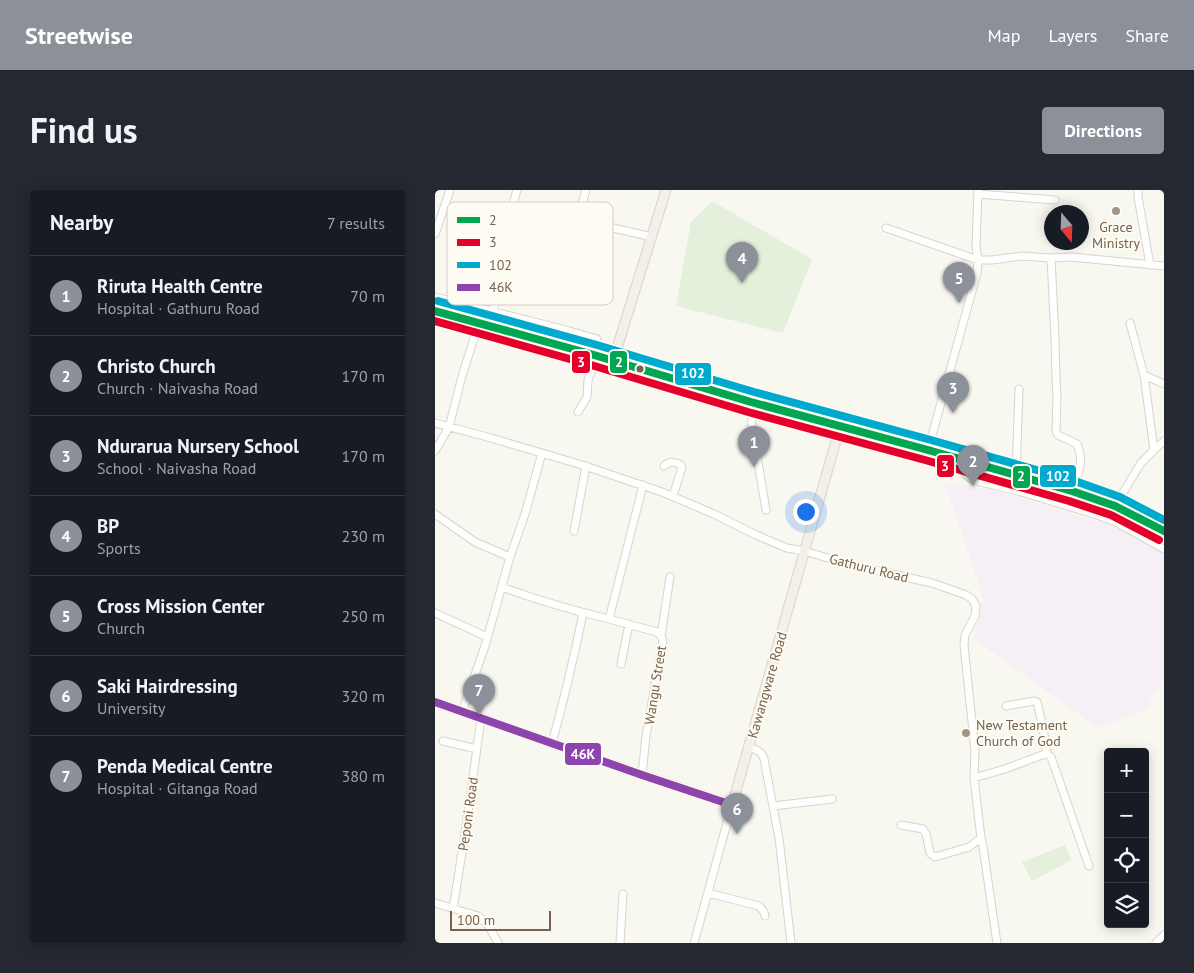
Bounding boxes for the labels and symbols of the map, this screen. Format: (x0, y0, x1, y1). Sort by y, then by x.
legend (447, 202, 613, 305)
north arrow (1044, 205, 1089, 250)
marker: Grace Ministry (1110, 205, 1122, 217)
text: 2 (489, 211, 497, 229)
place label: Grace Ministry (1092, 218, 1141, 252)
text: 3 (489, 233, 497, 251)
pin: 4 (726, 242, 758, 283)
text: 102 (489, 256, 512, 274)
pin: 5 (943, 262, 975, 303)
text: 46K (489, 278, 513, 296)
line badge: 3 (571, 350, 591, 374)
line badge: 2 (609, 350, 628, 374)
text: 3 (577, 353, 585, 371)
text: 2 (615, 353, 623, 371)
line badge: 102 (674, 362, 712, 386)
unlabelled marker (635, 364, 645, 374)
text: 102 (681, 364, 705, 382)
pin: 3 (937, 372, 969, 413)
pin: 1 (738, 426, 770, 467)
pin: 2 (957, 445, 989, 486)
line badge: 3 (936, 454, 955, 478)
text: 3 (941, 457, 949, 475)
line badge: 102 (1039, 464, 1077, 488)
line badge: 2 (1012, 465, 1031, 489)
text: 2 (1017, 467, 1025, 485)
text: 102 (1046, 467, 1070, 485)
your location (793, 499, 819, 525)
street label: Gathuru Road (827, 549, 911, 587)
street label: Kawangware Road (743, 630, 791, 740)
street label: Wangu Street (640, 644, 670, 726)
pin: 7 (463, 674, 495, 715)
place label: New Testament Church of God (976, 716, 1067, 750)
marker: New Testament Church of God (960, 727, 972, 739)
line badge: 46K (564, 742, 602, 766)
text: 46K (571, 745, 596, 763)
street label: Peponi Road (454, 776, 482, 852)
pin: 6 (721, 793, 753, 834)
scale bar (450, 908, 551, 931)

